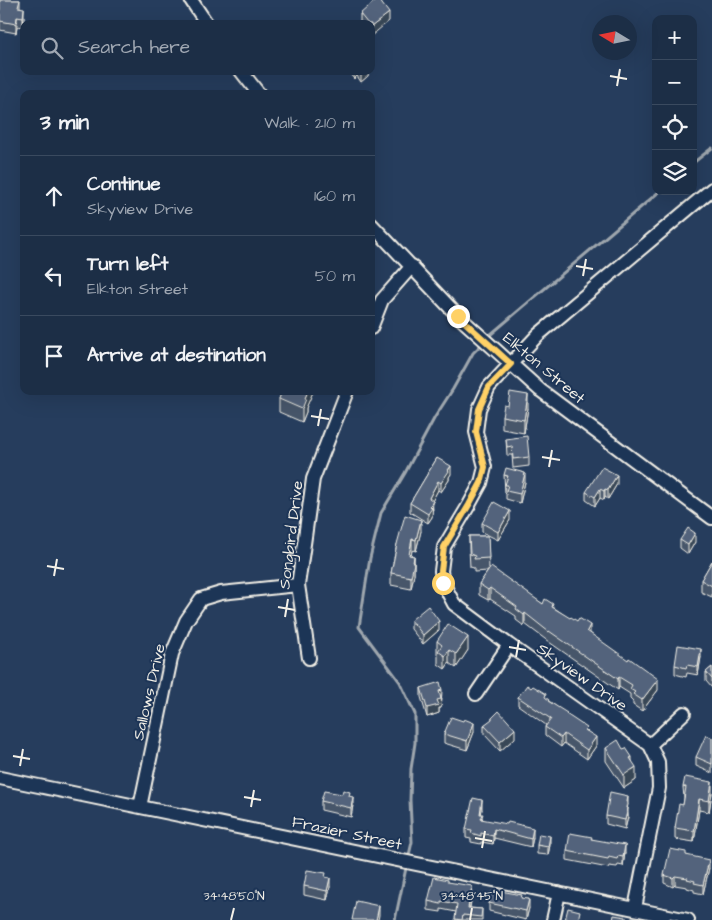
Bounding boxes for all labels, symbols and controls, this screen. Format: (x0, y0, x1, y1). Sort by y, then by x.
north arrow (592, 15, 637, 60)
map controls (652, 15, 697, 195)
button: + (652, 15, 697, 60)
search box (20, 20, 375, 75)
icon: search (38, 34, 66, 62)
text: Search here (78, 34, 190, 61)
button: − (652, 60, 697, 105)
button: locate (652, 105, 697, 150)
text: 3 min (40, 108, 89, 137)
text: Walk · 210 m (264, 112, 355, 134)
button: layers (652, 150, 697, 195)
text: Continue (87, 171, 161, 198)
icon: ahead (40, 182, 68, 210)
text: 160 m (314, 185, 355, 207)
text: Skyview Drive (87, 198, 193, 220)
text: Turn left (87, 251, 168, 278)
icon: left (40, 262, 68, 290)
text: 50 m (315, 265, 355, 287)
text: Elkton Street (87, 278, 188, 300)
route end (447, 305, 470, 328)
street label: Elkton Street (498, 327, 590, 409)
icon: arrive (40, 342, 68, 370)
text: Arrive at destination (87, 342, 266, 369)
street label: Songbird Drive (273, 479, 310, 591)
route start (432, 572, 455, 595)
street label: Skyview Drive (532, 638, 632, 717)
street label: Sallows Drive (127, 641, 171, 742)
street label: Frazier Street (290, 811, 404, 855)
text: 34°48'50"N (203, 888, 265, 905)
text: 34°48'45"N (441, 888, 503, 905)

